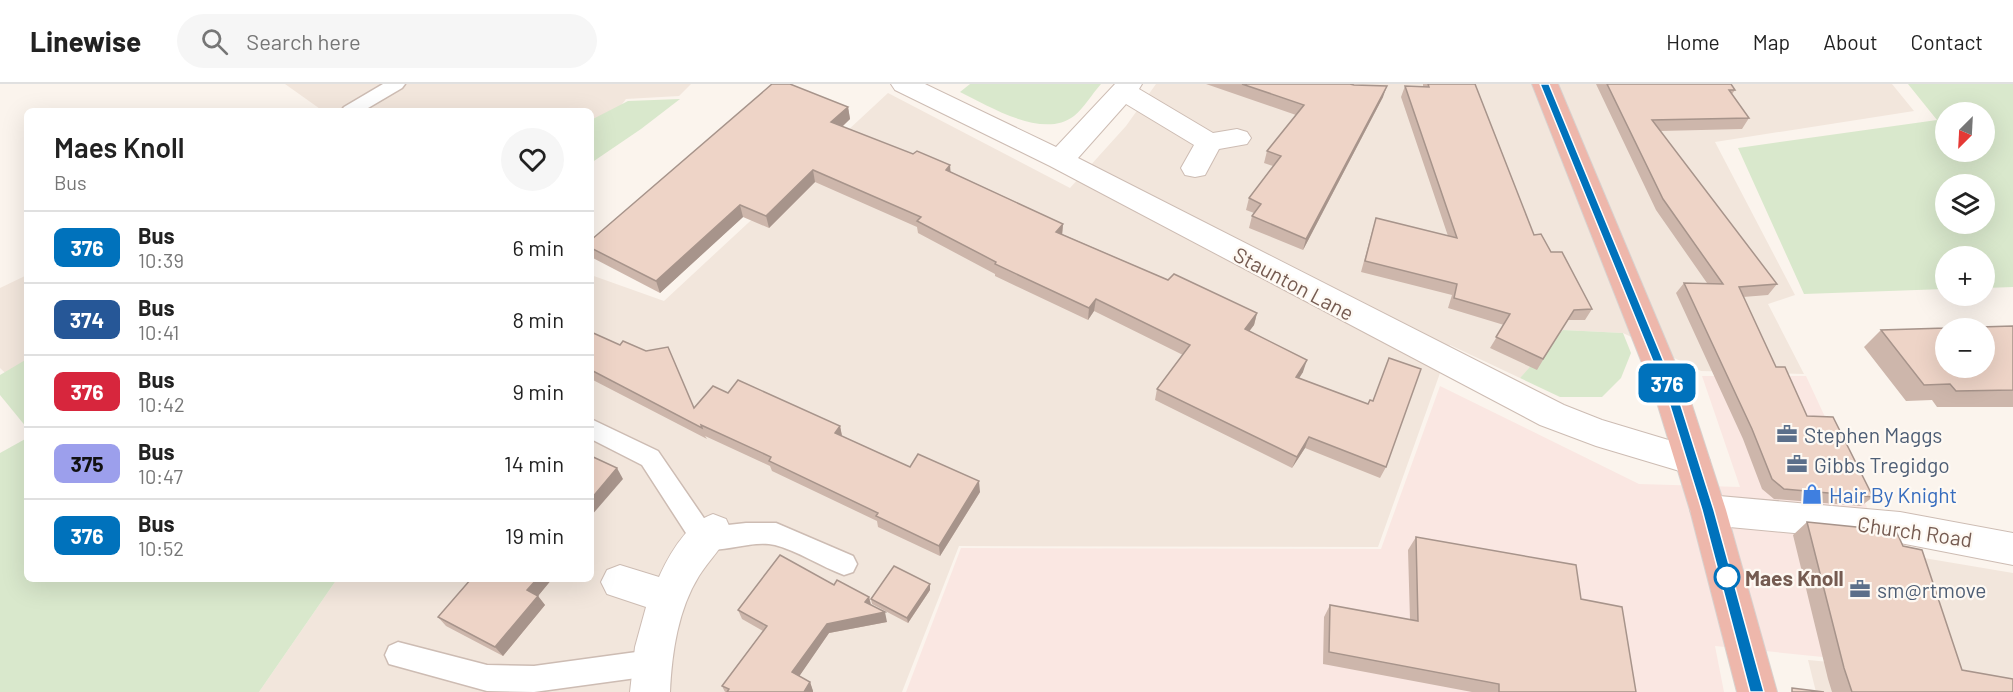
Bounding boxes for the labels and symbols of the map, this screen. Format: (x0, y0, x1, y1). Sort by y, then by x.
north arrow (1935, 102, 1995, 162)
street label: Staunton Lane (1230, 241, 1358, 325)
line badge: 376 (1632, 364, 1702, 402)
office icon: Stephen Maggs (1775, 422, 1799, 446)
place label: Stephen Maggs (1804, 422, 1942, 447)
office icon: Gibbs Tregidgo (1785, 452, 1809, 476)
place label: Gibbs Tregidgo (1814, 452, 1950, 477)
shop icon: Hair By Knight (1800, 482, 1824, 506)
place label: Hair By Knight (1829, 482, 1957, 507)
street label: Church Road (1856, 511, 1974, 551)
marker: Maes Knoll (1714, 564, 1740, 590)
place label: Maes Knoll (1745, 565, 1844, 590)
office icon: sm@rtmove (1848, 577, 1872, 601)
place label: sm@rtmove (1877, 577, 1986, 602)

